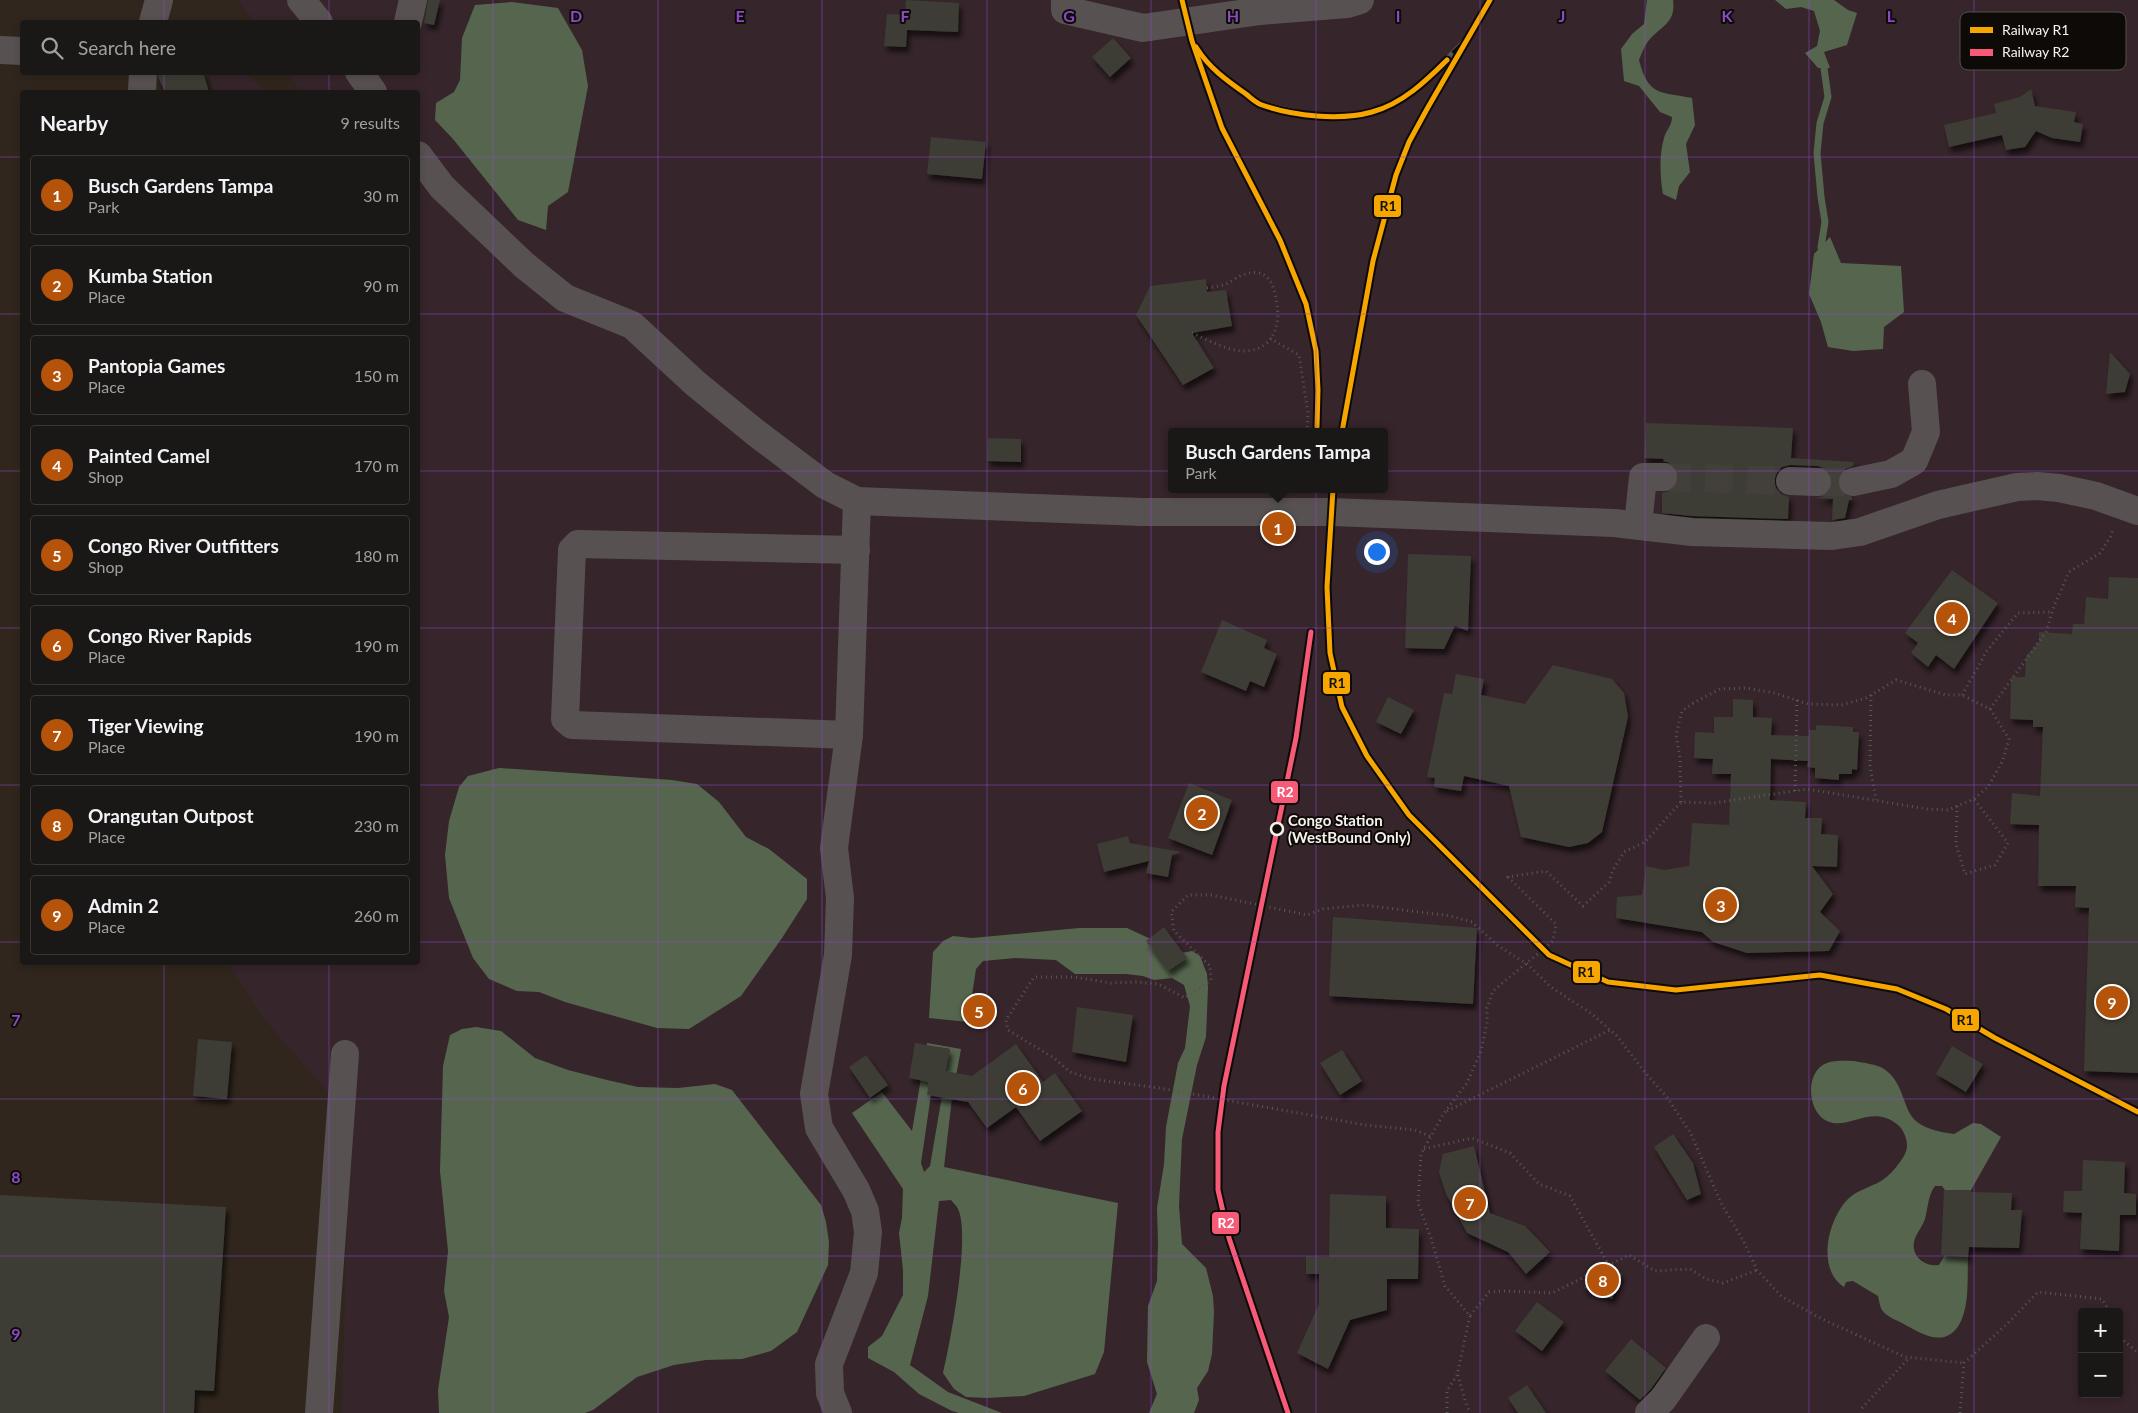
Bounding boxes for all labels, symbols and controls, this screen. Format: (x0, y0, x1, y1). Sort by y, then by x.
text: D (570, 6, 582, 25)
text: E (735, 6, 745, 25)
text: F (900, 6, 910, 25)
text: G (1063, 6, 1075, 25)
text: H (1227, 6, 1239, 25)
text: I (1396, 6, 1400, 25)
text: J (1559, 6, 1565, 25)
text: K (1722, 6, 1734, 25)
text: L (1887, 6, 1896, 25)
legend (1960, 12, 2126, 70)
search box (20, 20, 420, 75)
text: Railway R1 (2002, 21, 2069, 38)
icon: search (38, 34, 66, 62)
text: Search here (78, 36, 176, 59)
text: Railway R2 (2002, 43, 2069, 60)
text: Nearby (40, 110, 108, 135)
text: 9 results (340, 113, 400, 132)
text: Busch Gardens Tampa (88, 174, 273, 197)
text: 1 (52, 186, 62, 205)
text: 30 m (363, 186, 399, 205)
line badge: R1 (1373, 194, 1402, 218)
text: Park (88, 197, 119, 216)
text: R1 (1379, 197, 1397, 214)
text: Kumba Station (88, 264, 213, 287)
text: 2 (52, 276, 62, 295)
text: 90 m (363, 276, 399, 295)
text: Place (88, 287, 125, 306)
text: Pantopia Games (88, 354, 225, 377)
text: 3 (52, 366, 62, 385)
text: 150 m (354, 366, 399, 385)
text: Place (88, 377, 125, 396)
popup (1168, 428, 1388, 493)
text: Busch Gardens Tampa (1185, 440, 1371, 463)
text: Painted Camel (88, 444, 210, 467)
text: 4 (52, 456, 62, 475)
text: 170 m (354, 456, 399, 475)
text: Park (1185, 463, 1217, 482)
text: Shop (88, 467, 124, 486)
pin: 1 (1262, 509, 1294, 547)
text: Congo River Outfitters (88, 534, 279, 557)
your location (1364, 539, 1390, 565)
text: 5 (52, 546, 62, 565)
text: 180 m (354, 546, 399, 565)
text: Shop (88, 557, 124, 576)
pin: 4 (1936, 599, 1968, 637)
text: Congo River Rapids (88, 624, 252, 647)
text: 6 (52, 636, 62, 655)
text: 190 m (354, 636, 399, 655)
text: Place (88, 647, 125, 666)
line badge: R1 (1322, 671, 1351, 695)
text: R1 (1328, 674, 1346, 691)
text: Tiger Viewing (88, 714, 204, 737)
text: 7 (52, 726, 62, 745)
text: 190 m (354, 726, 399, 745)
text: Place (88, 737, 125, 756)
line badge: R2 (1270, 780, 1299, 804)
text: R2 (1276, 783, 1294, 800)
pin: 2 (1186, 794, 1218, 832)
text: Orangutan Outpost (88, 804, 253, 827)
place label: Congo Station (WestBound Only) (1288, 811, 1411, 846)
text: 8 (52, 816, 62, 835)
text: 230 m (354, 816, 399, 835)
marker: Congo Station (WestBound Only) (1270, 822, 1284, 836)
text: Place (88, 827, 125, 846)
pin: 3 (1705, 886, 1737, 924)
text: Admin 2 (88, 894, 159, 917)
text: 9 (52, 906, 62, 925)
text: 260 m (354, 906, 399, 925)
text: Place (88, 917, 125, 936)
line badge: R1 (1572, 960, 1601, 984)
text: R1 (1577, 963, 1595, 980)
pin: 9 (2096, 983, 2128, 1021)
pin: 5 (963, 992, 995, 1030)
line badge: R1 (1951, 1008, 1980, 1032)
text: 7 (11, 1010, 21, 1029)
text: R1 (1956, 1011, 1974, 1028)
pin: 6 (1007, 1069, 1039, 1107)
text: 8 (11, 1167, 21, 1186)
pin: 7 (1454, 1184, 1486, 1222)
line badge: R2 (1211, 1211, 1240, 1235)
text: R2 (1217, 1214, 1235, 1231)
pin: 8 (1587, 1261, 1619, 1299)
map controls (2078, 1308, 2123, 1398)
button: + (2078, 1308, 2123, 1353)
text: 9 (11, 1324, 21, 1343)
button: − (2078, 1353, 2123, 1398)

